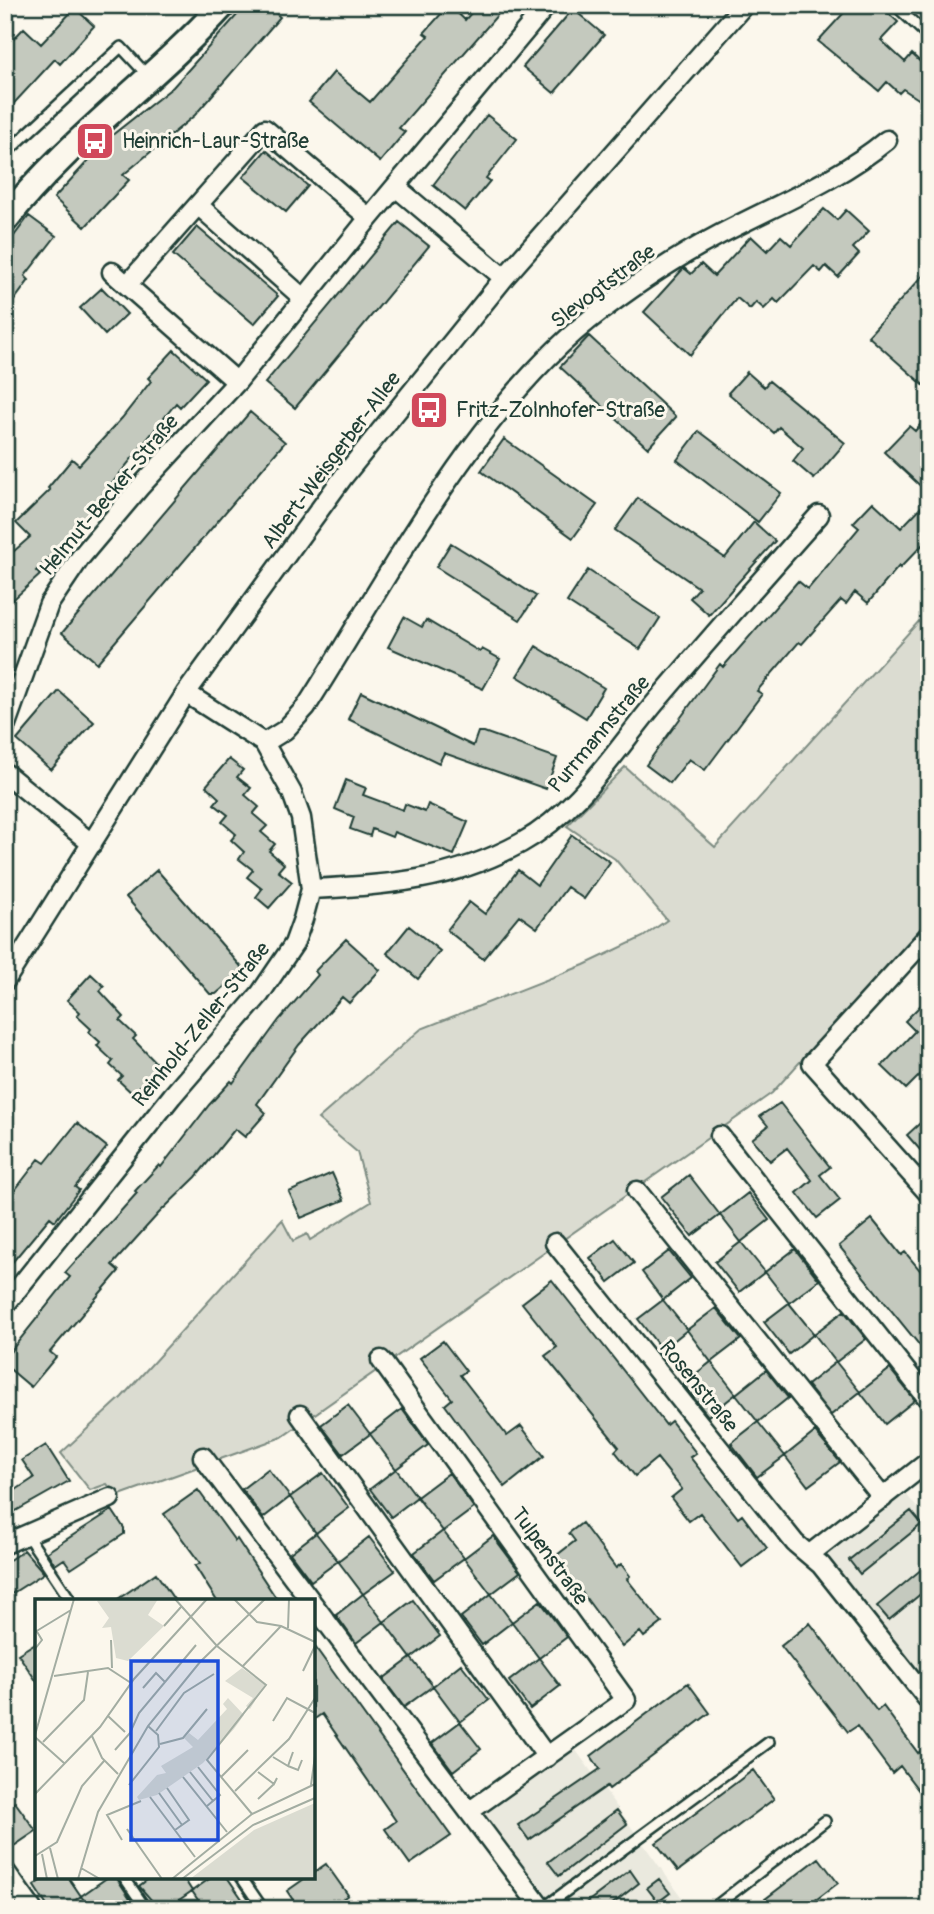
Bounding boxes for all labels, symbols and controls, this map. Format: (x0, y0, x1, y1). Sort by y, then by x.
bus stop icon: Heinrich-Laur-Straße (74, 120, 116, 162)
place label: Heinrich-Laur-Straße (122, 128, 310, 155)
street label: Slevogtstraße (546, 238, 662, 335)
street label: Albert-Weisgerber-Allee (256, 366, 407, 554)
bus stop icon: Fritz-Zolnhofer-Straße (408, 389, 450, 431)
place label: Fritz-Zolnhofer-Straße (456, 397, 665, 424)
street label: Helmut-Becker-Straße (34, 409, 185, 582)
street label: Purrmannstraße (542, 670, 657, 799)
street label: Reinhold-Zeller-Straße (127, 936, 277, 1112)
street label: Rosenstraße (653, 1335, 744, 1438)
street label: Tulpenstraße (505, 1502, 595, 1611)
inset map (35, 1599, 315, 1879)

